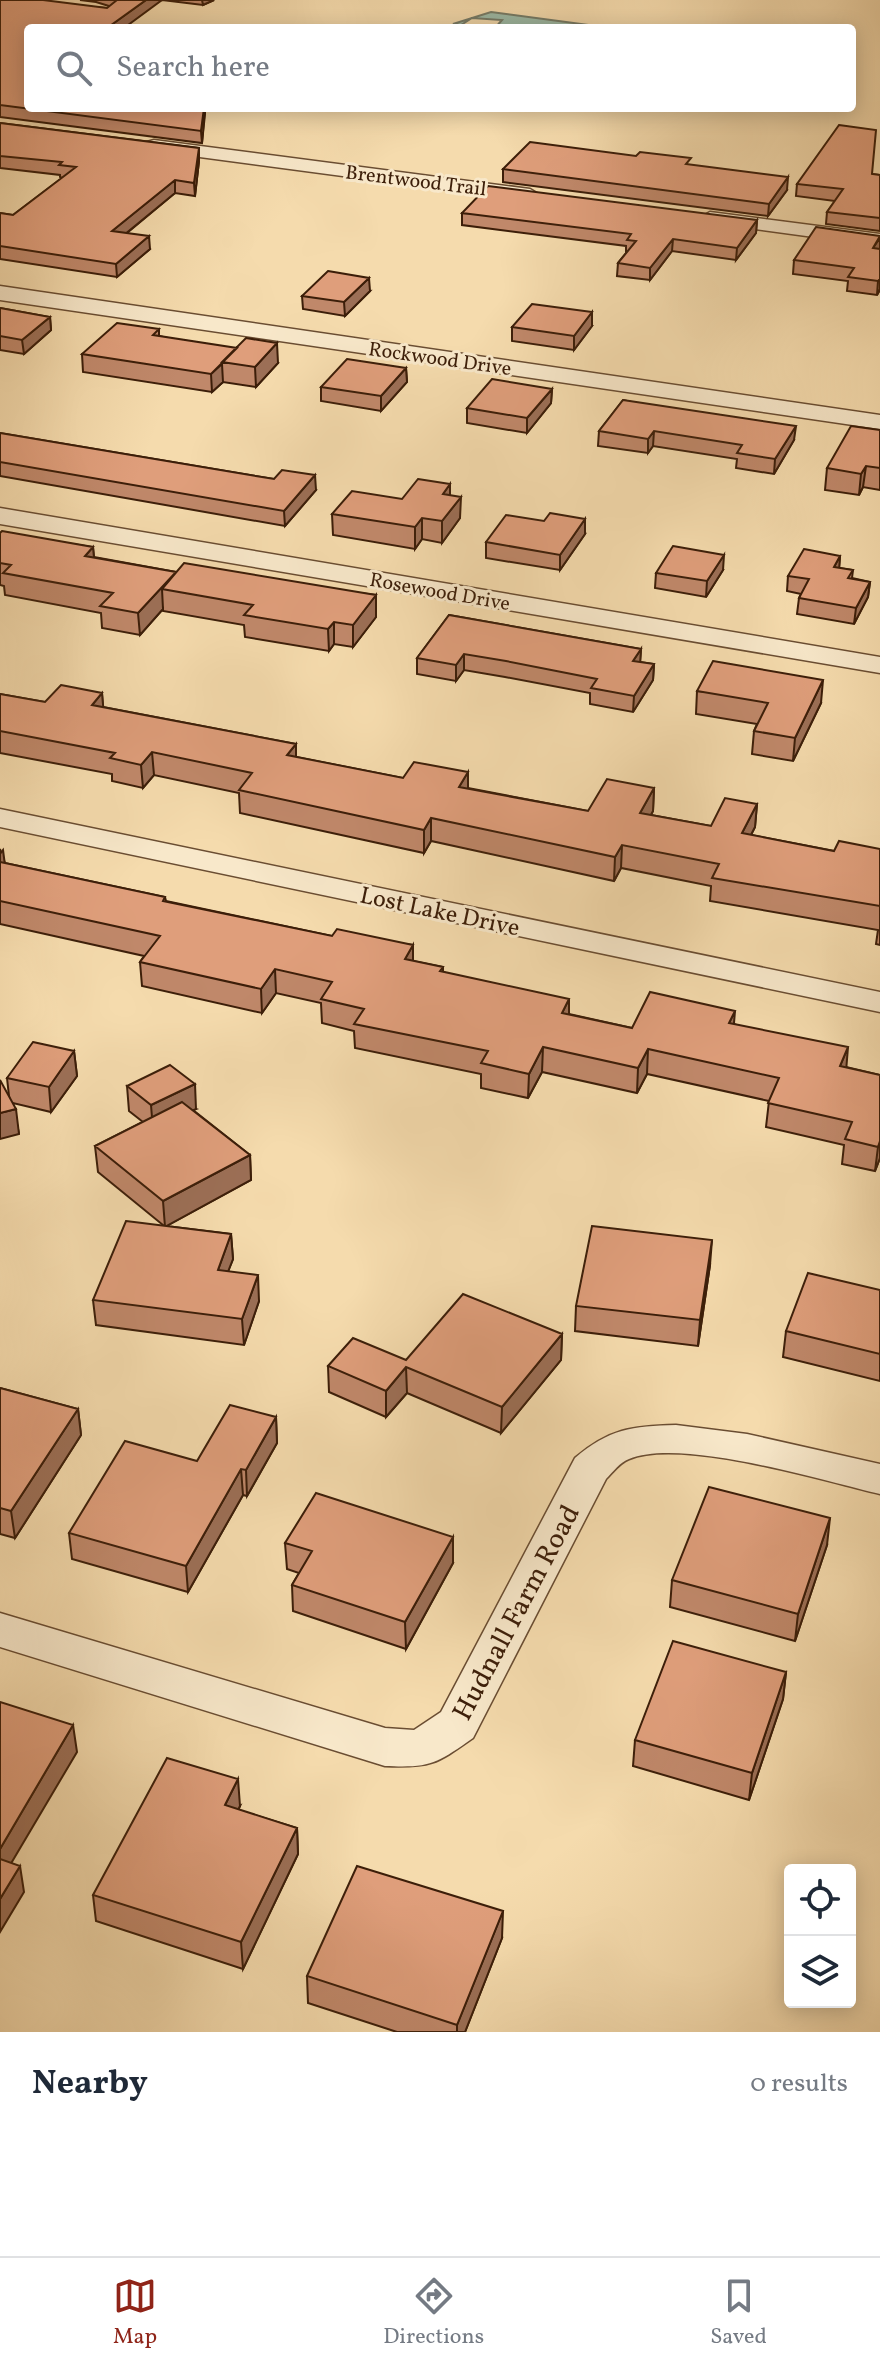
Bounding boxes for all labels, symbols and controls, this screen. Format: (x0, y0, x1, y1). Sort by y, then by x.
search box (24, 24, 856, 112)
icon: search (52, 46, 96, 90)
text: Search here (116, 47, 270, 89)
street label: Brentwood Trail (344, 159, 488, 205)
street label: Rockwood Drive (366, 336, 513, 384)
street label: Rosewood Drive (367, 567, 512, 619)
street label: Lost Lake Drive (357, 879, 523, 946)
street label: Hudnall Farm Road (444, 1498, 591, 1728)
map controls (784, 1864, 856, 2008)
button: locate (784, 1864, 856, 1936)
button: layers (784, 1936, 856, 2008)
text: Nearby (32, 2061, 148, 2108)
text: 0 results (750, 2066, 848, 2102)
tab: Map (113, 2274, 157, 2353)
tab: Directions (383, 2274, 484, 2353)
tab: Saved (710, 2274, 767, 2353)

